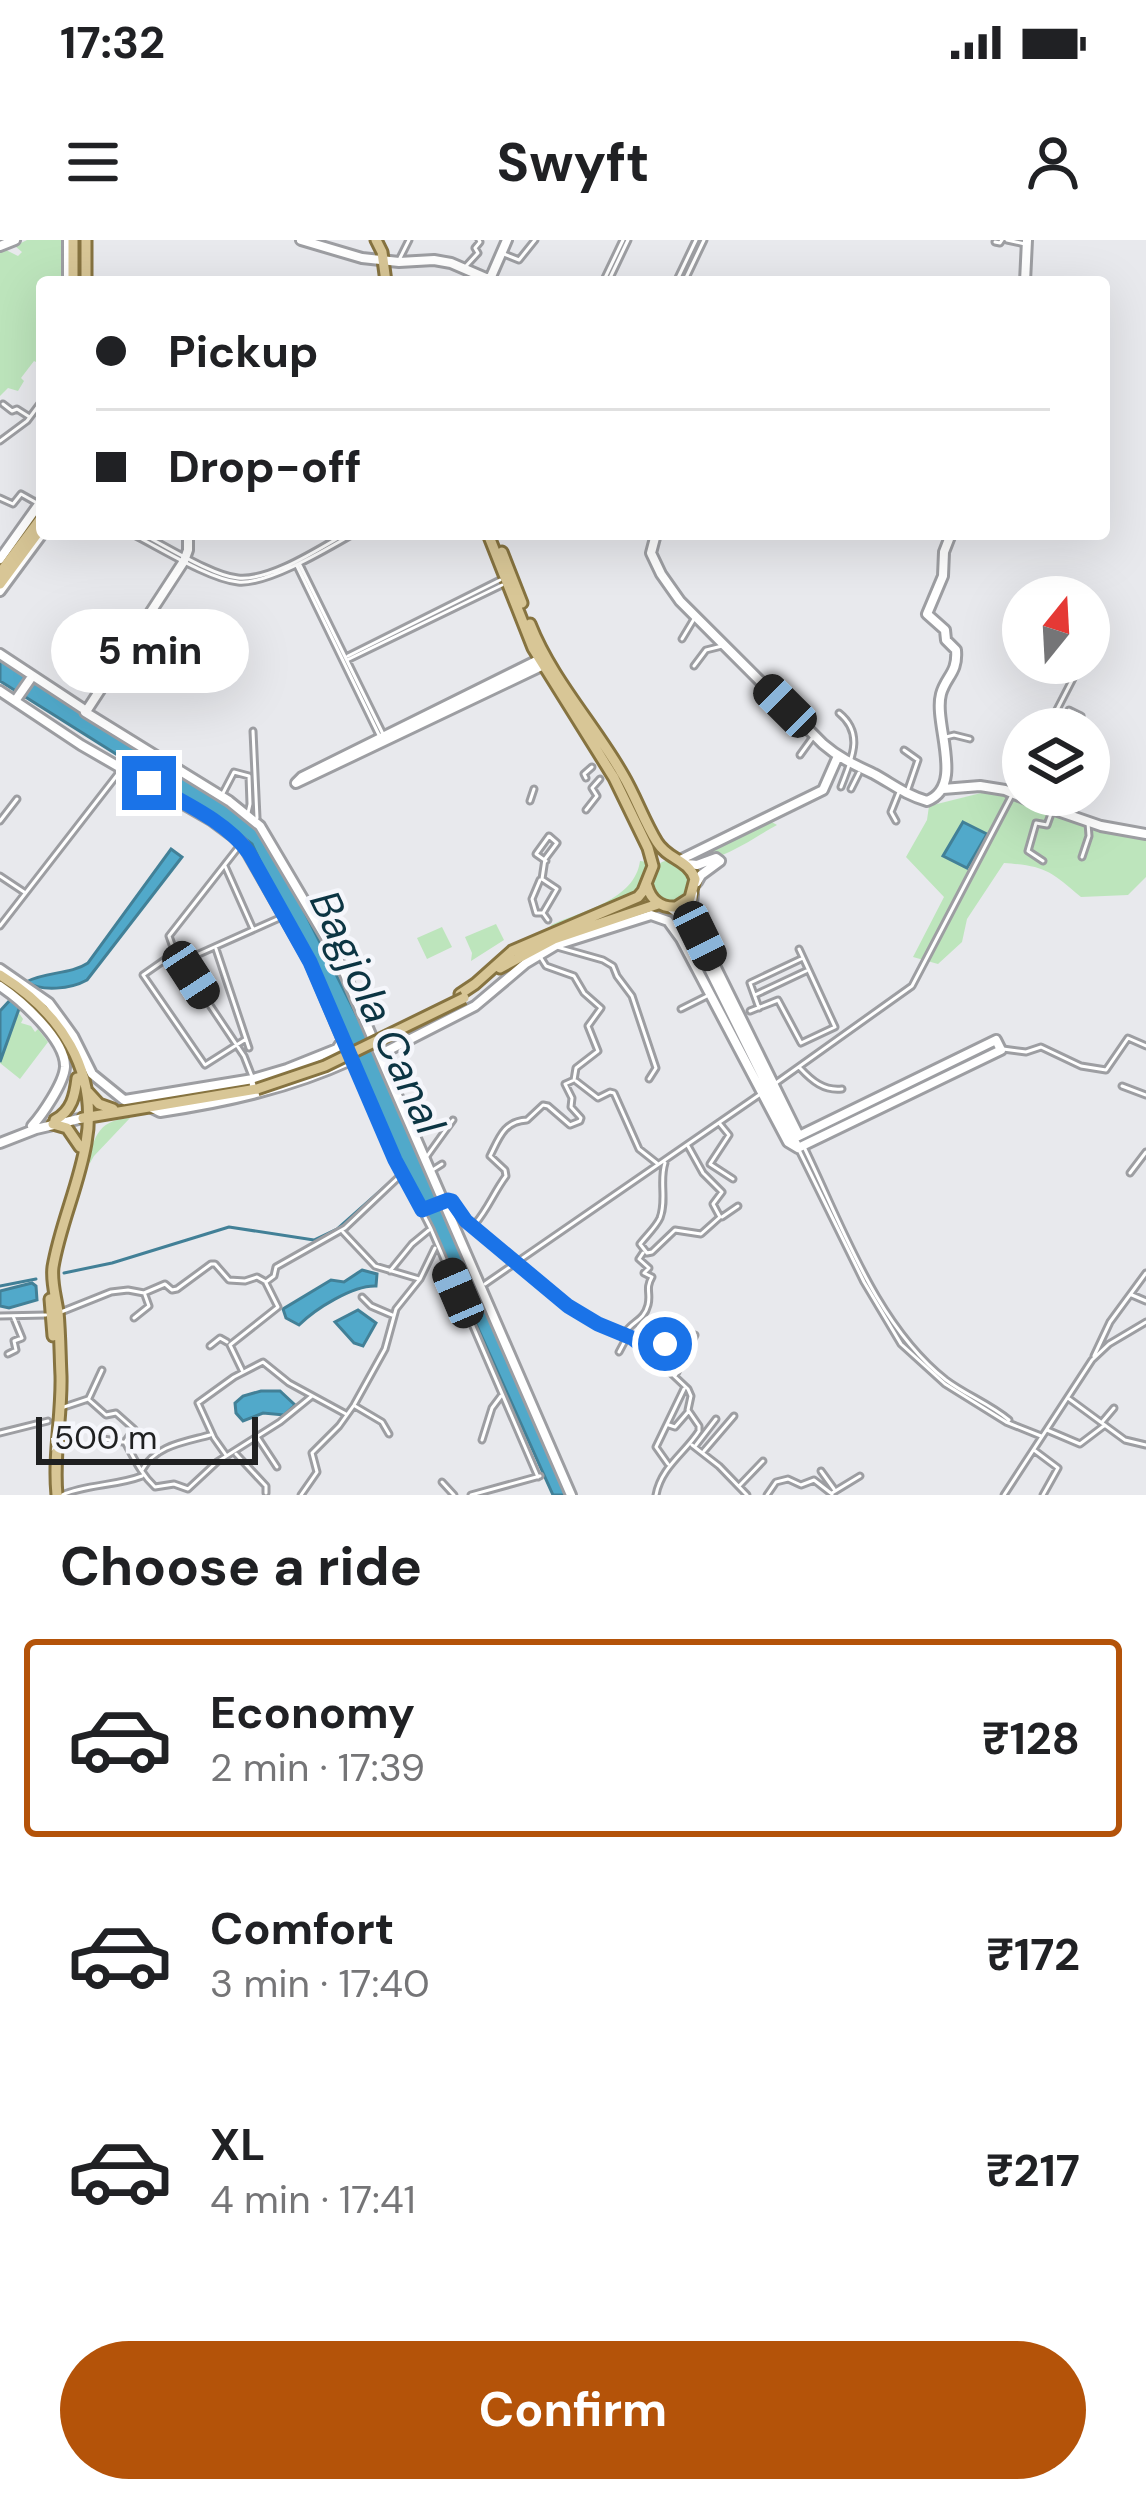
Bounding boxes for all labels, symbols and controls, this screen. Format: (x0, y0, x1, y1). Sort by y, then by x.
text: 17:32 (60, 13, 165, 72)
text: Swyft (497, 127, 649, 198)
icon: menu (60, 129, 126, 195)
icon: person (1020, 129, 1086, 195)
text: Pickup (168, 322, 318, 381)
text: Drop-off (168, 437, 362, 496)
north arrow (1002, 576, 1110, 684)
map controls (1002, 576, 1110, 816)
callout: 5 min (50, 609, 248, 693)
text: 5 min (98, 625, 202, 676)
car (747, 668, 823, 744)
button: layers (1002, 708, 1110, 816)
route end (122, 756, 176, 810)
water label: Bagjola Canal (297, 882, 458, 1143)
car (668, 896, 732, 976)
car (156, 935, 226, 1015)
car (427, 1253, 489, 1333)
route start (638, 1317, 692, 1371)
scale bar (36, 1411, 258, 1464)
text: 500 m (54, 1416, 157, 1459)
text: Choose a ride (60, 1531, 422, 1602)
text: Economy (210, 1683, 415, 1742)
icon: car (66, 1684, 174, 1792)
text: ₹128 (982, 1709, 1080, 1768)
text: 2 min · 17:39 (210, 1742, 425, 1793)
text: Comfort (210, 1899, 394, 1958)
icon: car (66, 1900, 174, 2008)
text: ₹172 (986, 1925, 1080, 1984)
text: 3 min · 17:40 (210, 1958, 430, 2009)
text: XL (210, 2115, 265, 2174)
icon: car (66, 2116, 174, 2224)
text: ₹217 (986, 2141, 1080, 2200)
text: 4 min · 17:41 (210, 2174, 416, 2225)
button: Confirm (60, 2341, 1086, 2479)

